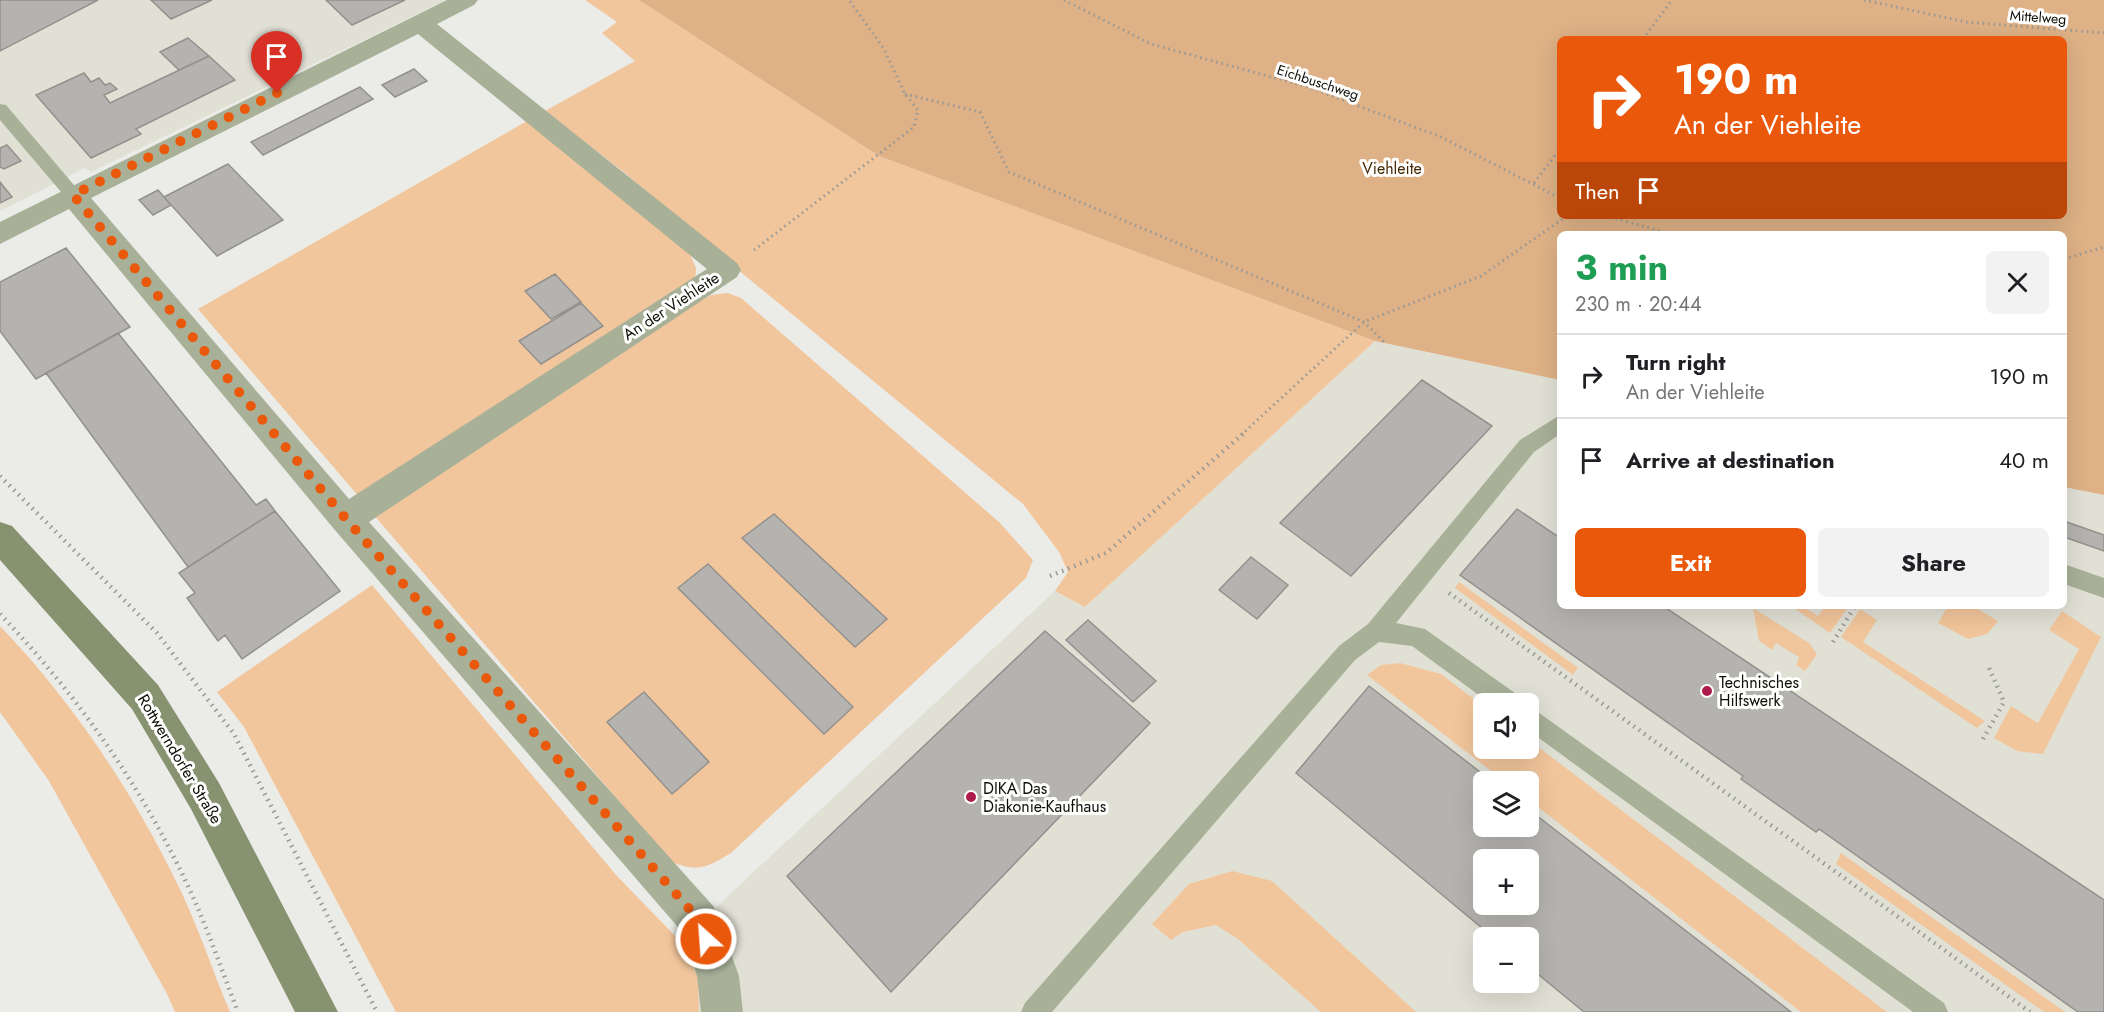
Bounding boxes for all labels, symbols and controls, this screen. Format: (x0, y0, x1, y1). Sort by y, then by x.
street label: Mittelweg (2009, 5, 2067, 29)
pin (251, 31, 302, 93)
icon: arrive (260, 40, 293, 73)
text: 190 m (1674, 49, 1798, 110)
street label: Eichbuschweg (1275, 59, 1361, 105)
icon: right (1575, 60, 1653, 138)
text: An der Viehleite (1674, 105, 1861, 144)
park label: Viehleite (1362, 157, 1422, 180)
icon: arrive (1632, 174, 1665, 207)
text: Then (1575, 175, 1620, 207)
text: 3 min (1575, 241, 1668, 293)
button: close (1986, 251, 2049, 314)
street label: An der Viehleite (618, 266, 724, 346)
text: 230 m · 20:44 (1575, 290, 1702, 319)
text: Turn right (1626, 346, 1726, 378)
icon: right (1575, 360, 1608, 393)
text: 190 m (1989, 360, 2049, 392)
text: An der Viehleite (1626, 378, 1765, 407)
icon: arrive (1575, 444, 1608, 477)
text: Arrive at destination (1626, 444, 1835, 476)
text: 40 m (1999, 444, 2049, 476)
button: Exit (1575, 528, 1806, 597)
button: Share (1818, 528, 2049, 597)
place label: Technisches Hilfswerk (1719, 671, 1799, 712)
marker: Technisches Hilfswerk (1700, 684, 1714, 698)
street label: Rottwerndorfer Straße (132, 690, 228, 828)
map controls (1473, 693, 1539, 993)
button: sound (1473, 693, 1539, 759)
button: layers (1473, 771, 1539, 837)
place label: DIKA Das Diakonie-Kaufhaus (983, 777, 1106, 818)
marker: DIKA Das Diakonie-Kaufhaus (964, 790, 978, 804)
button: + (1473, 849, 1539, 915)
position arrow (674, 907, 738, 971)
button: − (1473, 927, 1539, 993)

